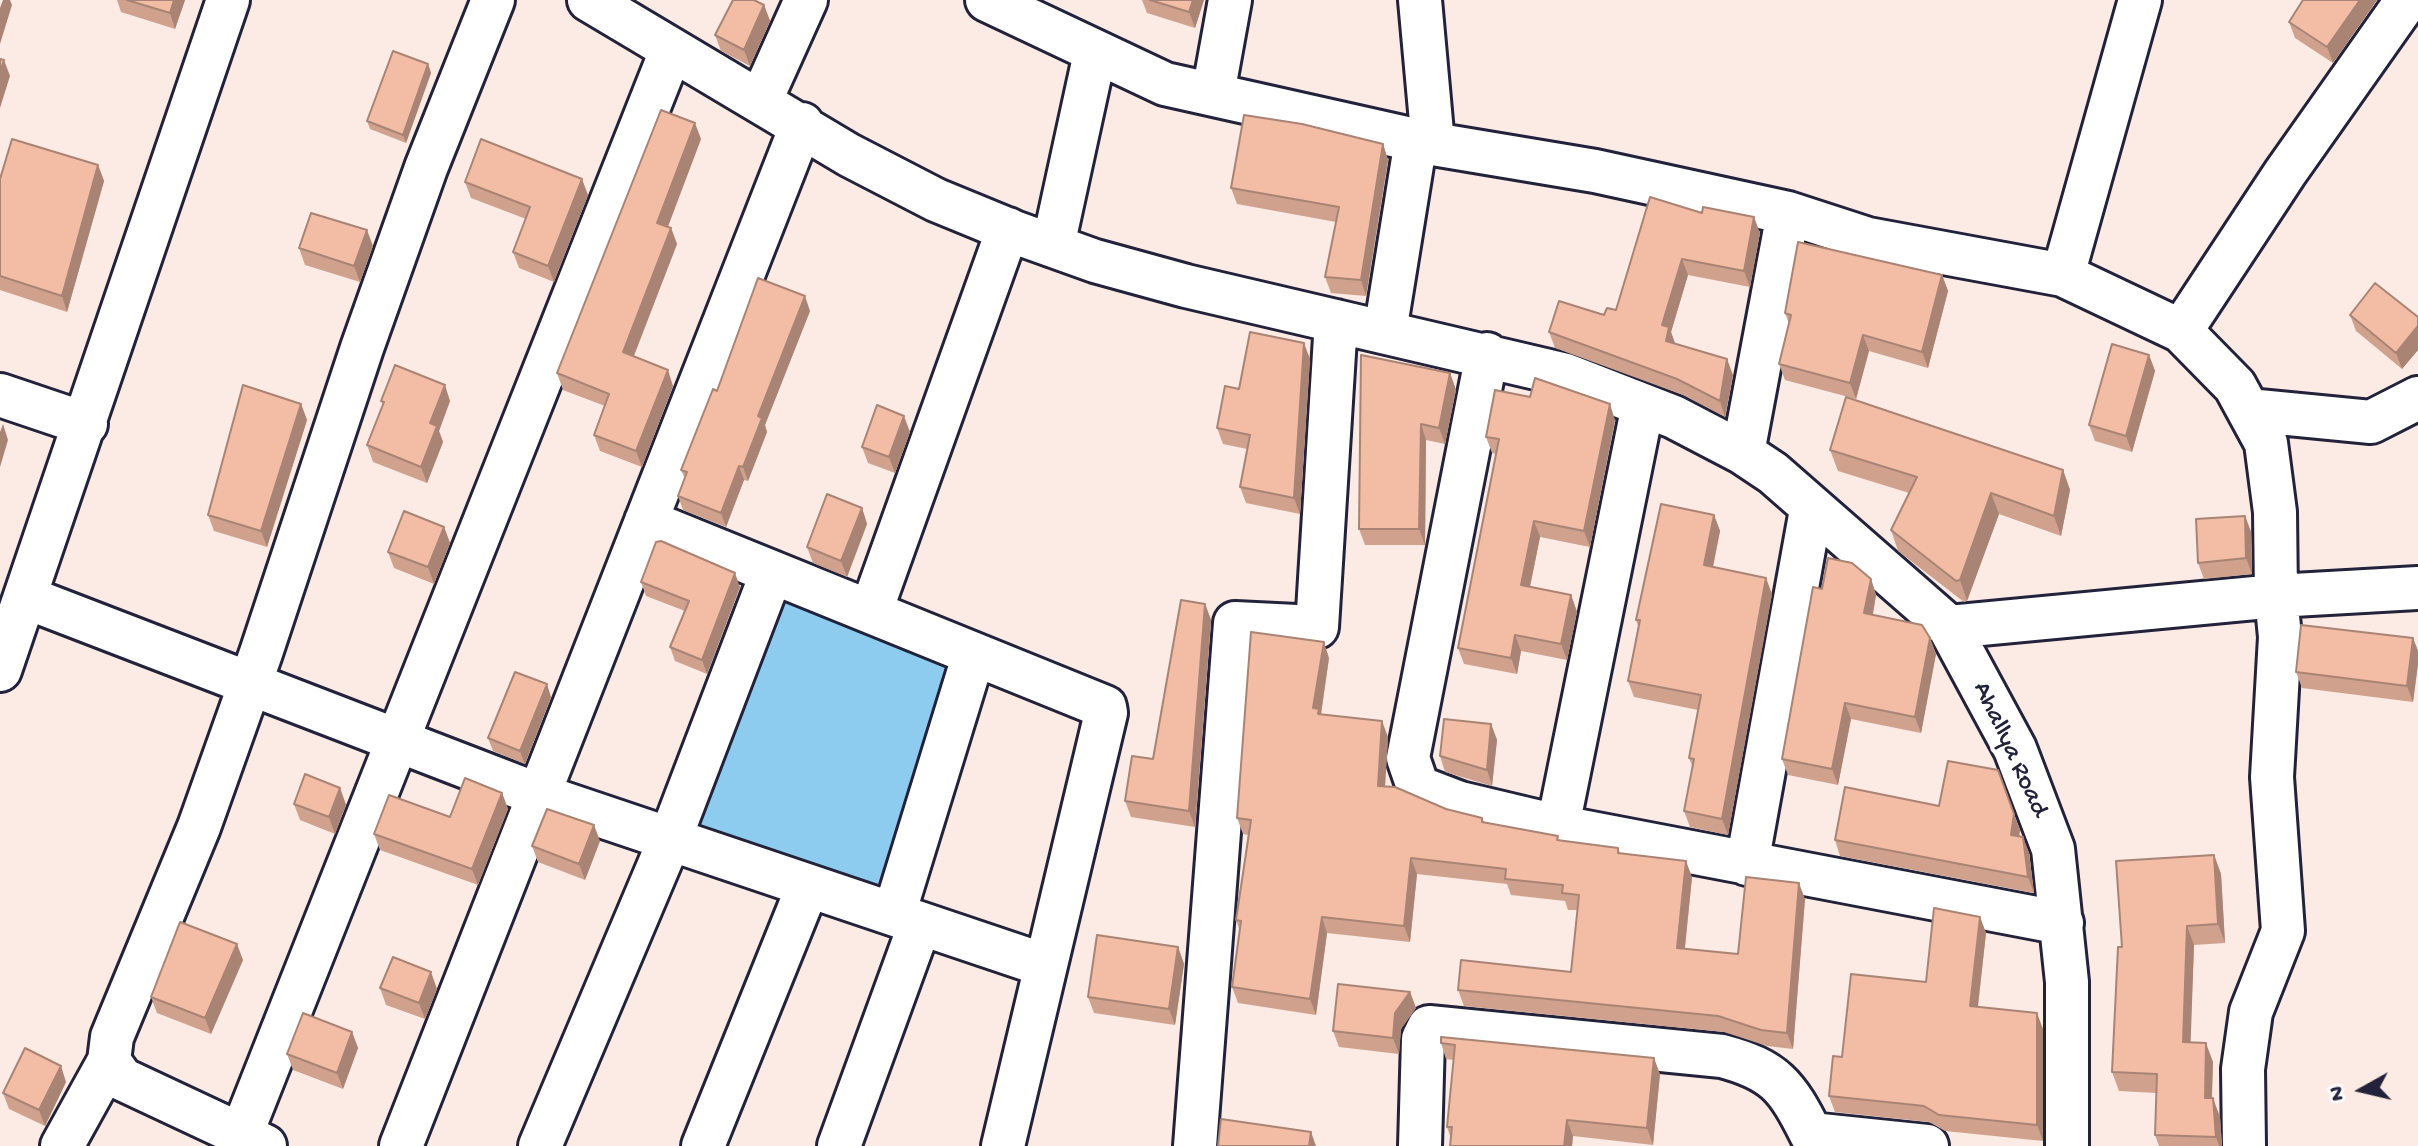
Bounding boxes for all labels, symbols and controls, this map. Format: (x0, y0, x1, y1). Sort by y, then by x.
street label: Ahallya Road (1964, 678, 2054, 822)
north arrow (2322, 1050, 2402, 1130)
text: N (2324, 1084, 2352, 1102)

